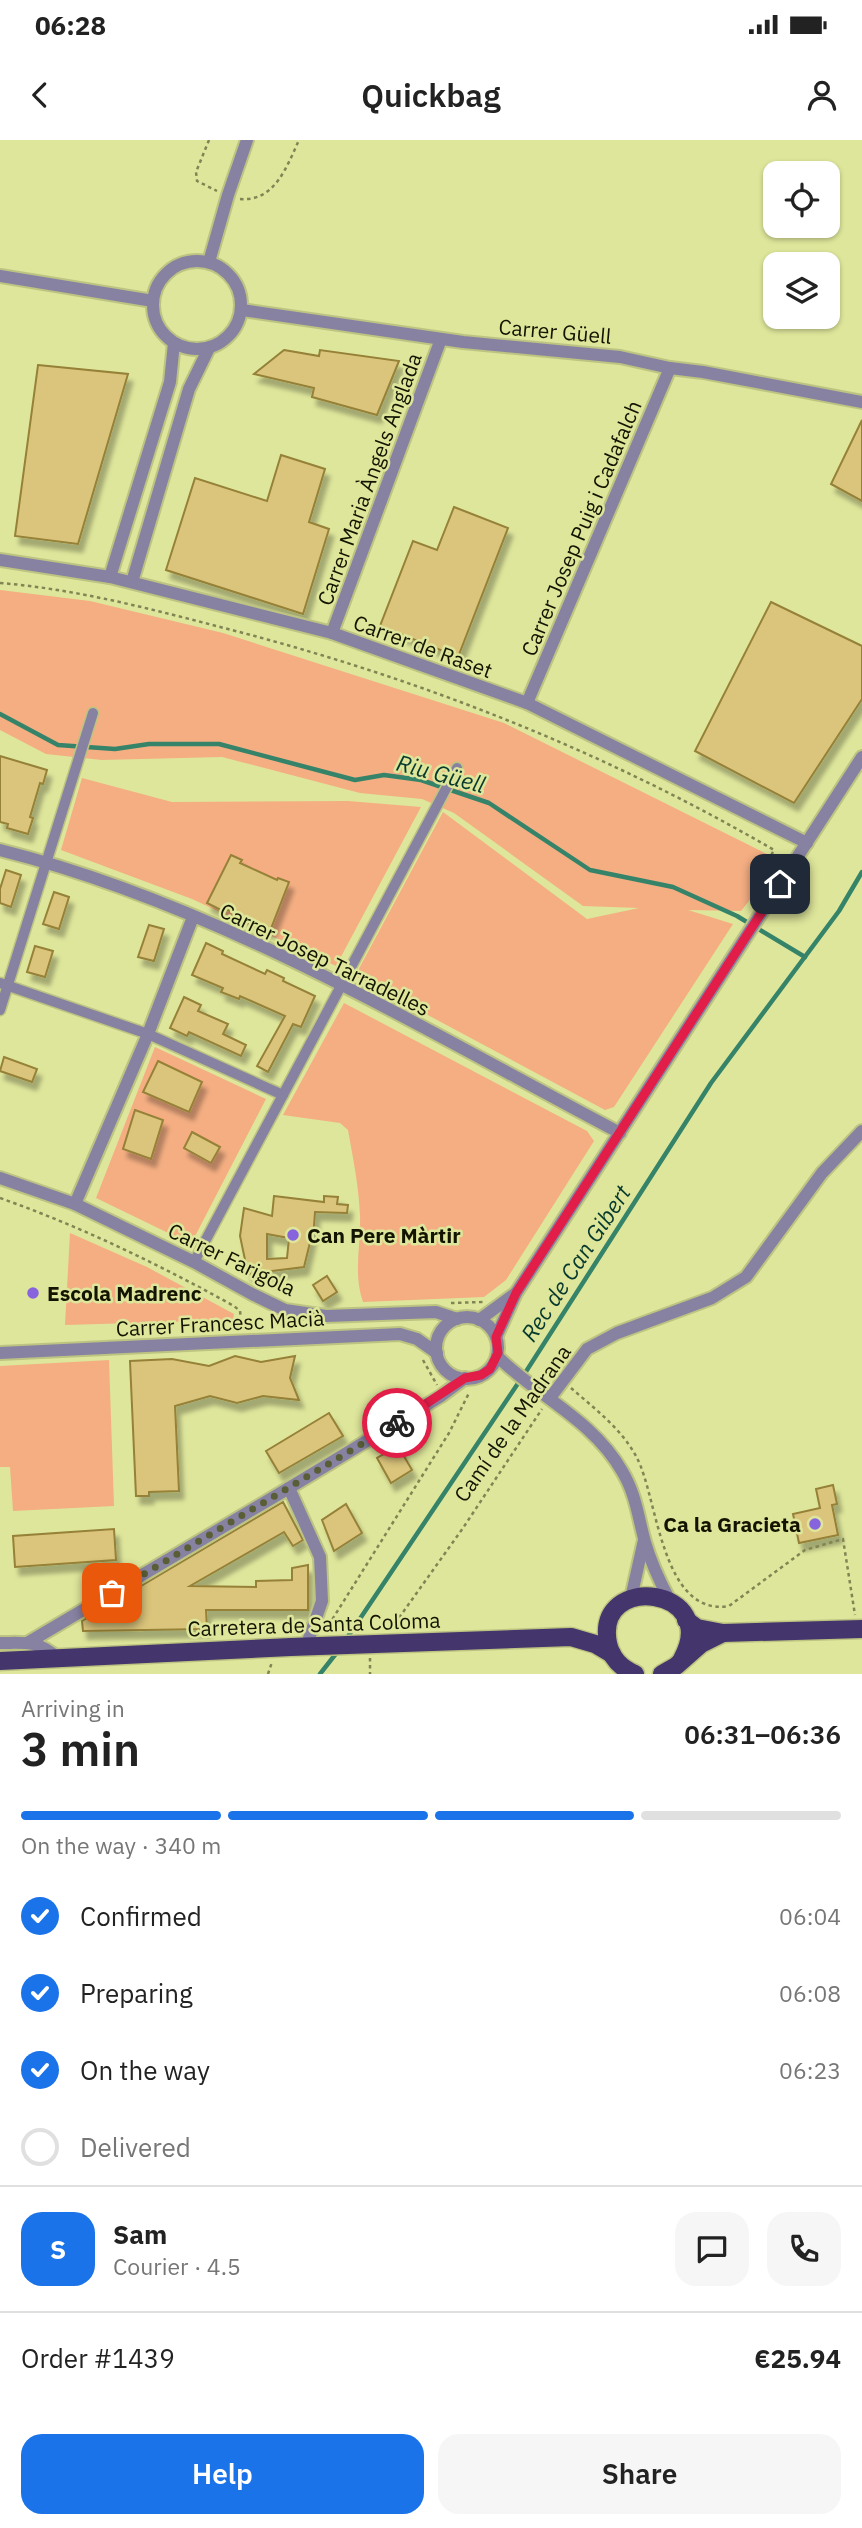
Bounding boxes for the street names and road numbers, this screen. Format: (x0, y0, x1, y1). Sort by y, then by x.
street label: Carrer Güell (497, 312, 613, 350)
street label: Carrer Maria Àngels Anglada (310, 349, 428, 609)
street label: Carrer Josep Puig i Cadafalch (514, 396, 648, 660)
street label: Carrer de Raset (350, 608, 496, 684)
street label: Carrer Josep Tarradelles (215, 896, 435, 1022)
street label: Carrer Farigola (164, 1216, 300, 1302)
street label: Carrer Francesc Macià (115, 1304, 325, 1342)
street label: Camí de la Madrana (447, 1339, 577, 1507)
street label: Carretera de Santa Coloma (187, 1606, 441, 1642)

